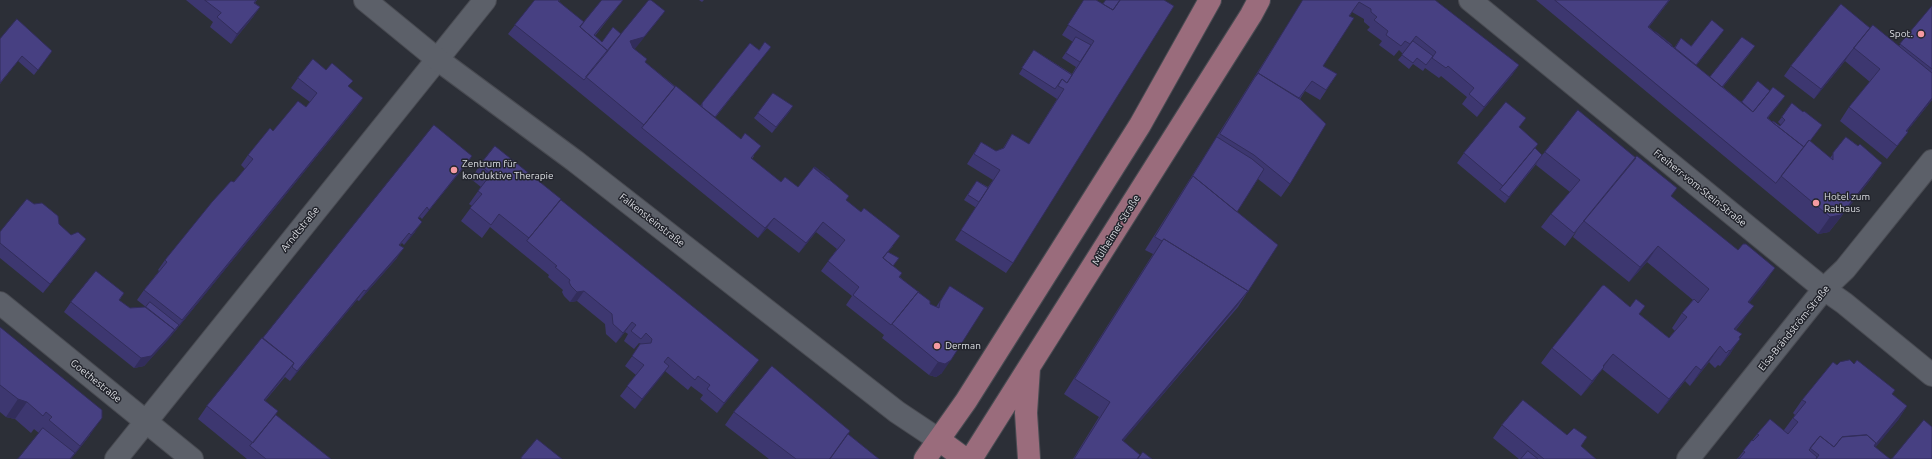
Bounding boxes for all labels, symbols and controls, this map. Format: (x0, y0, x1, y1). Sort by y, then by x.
place label: Spot. (1890, 28, 1913, 40)
marker: Spot. (1916, 29, 1926, 39)
street label: Freiherr-vom-Stein-Straße (1651, 147, 1749, 229)
place label: Zentrum für konduktive Therapie (462, 158, 554, 182)
marker: Zentrum für konduktive Therapie (449, 165, 459, 175)
street label: Falkensteinstraße (617, 191, 687, 249)
place label: Hotel zum Rathaus (1824, 191, 1870, 214)
street label: Mülheimer Straße (1090, 193, 1142, 267)
marker: Hotel zum Rathaus (1811, 198, 1821, 208)
street label: Arndtstraße (278, 204, 322, 254)
street label: Elsa-Brändström-Straße (1756, 283, 1832, 373)
place label: Derman (945, 340, 981, 352)
marker: Derman (932, 341, 942, 351)
street label: Goethestraße (68, 357, 124, 405)

